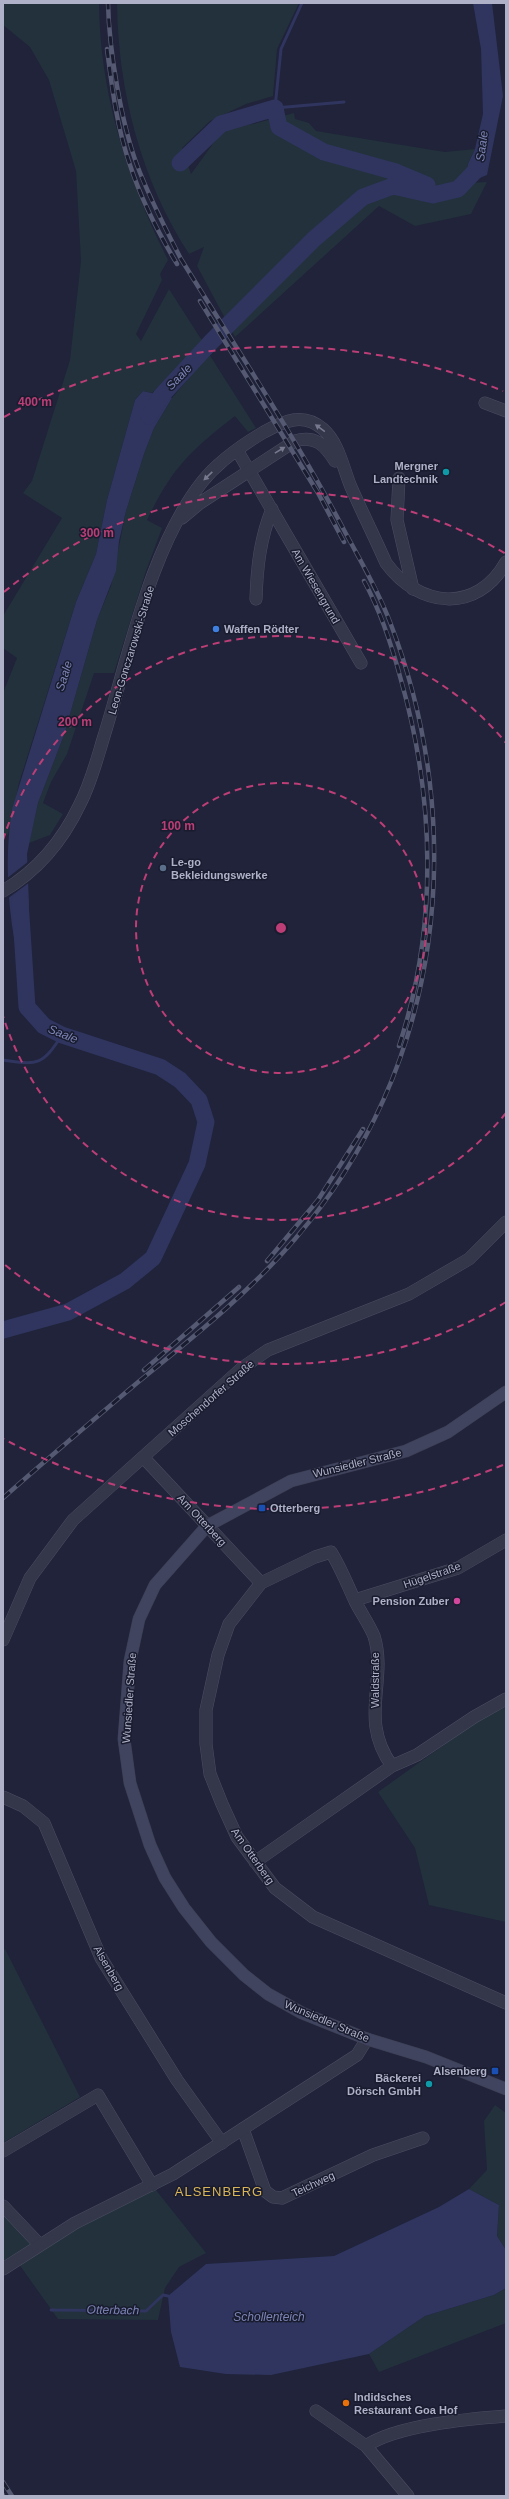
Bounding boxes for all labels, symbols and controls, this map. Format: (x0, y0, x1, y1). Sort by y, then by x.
water label: Saale (473, 130, 491, 162)
water label: Saale (163, 361, 195, 393)
text: 400 m (18, 395, 52, 409)
one-way arrow (314, 424, 325, 432)
one-way arrow (274, 447, 286, 454)
place label: Mergner Landtechnik (373, 460, 439, 485)
marker: Mergner Landtechnik (441, 467, 451, 477)
one-way arrow (203, 471, 213, 481)
text: 300 m (80, 526, 114, 540)
street label: Am Wiesengrund (290, 546, 342, 626)
street label: Leon-Gonczarowski-Straße (106, 584, 156, 716)
place label: Waffen Rödter (224, 623, 299, 635)
marker: Waffen Rödter (211, 624, 221, 634)
water label: Saale (53, 659, 75, 693)
text: 200 m (58, 715, 92, 729)
text: 100 m (161, 819, 195, 833)
place label: Le-go Bekleidungswerke (171, 856, 268, 881)
marker: Le-go Bekleidungswerke (158, 863, 168, 873)
centre of rings (274, 921, 288, 935)
water label: Saale (46, 1022, 80, 1046)
street label: Moschendorfer Straße (166, 1358, 256, 1438)
street label: Wunsiedler Straße (311, 1446, 403, 1480)
street label: Am Otterberg (175, 1492, 229, 1548)
place label: Otterberg (270, 1502, 320, 1514)
marker: Otterberg (257, 1503, 267, 1513)
street label: Hügelstraße (402, 1560, 462, 1590)
place label: Pension Zuber (373, 1595, 450, 1607)
marker: Pension Zuber (452, 1596, 462, 1606)
street label: Wunsiedler Straße (120, 1652, 138, 1744)
street label: Waldstraße (369, 1652, 381, 1708)
street label: Am Otterberg (229, 1826, 277, 1886)
street label: Alsenberg (91, 1944, 127, 1992)
street label: Wunsiedler Straße (283, 1998, 371, 2044)
place label: Alsenberg (433, 2065, 487, 2077)
marker: Alsenberg (490, 2066, 500, 2076)
place label: Bäckerei Dörsch GmbH (347, 2072, 421, 2097)
marker: Bäckerei Dörsch GmbH (424, 2079, 434, 2089)
street label: Teichweg (290, 2169, 336, 2199)
district label: ALSENBERG (175, 2184, 263, 2199)
water label: Otterbach (87, 2303, 140, 2317)
water label: Schollenteich (233, 2310, 305, 2324)
place label: Indidsches Restaurant Goa Hof (354, 2391, 458, 2416)
marker: Indidsches Restaurant Goa Hof (341, 2398, 351, 2408)

